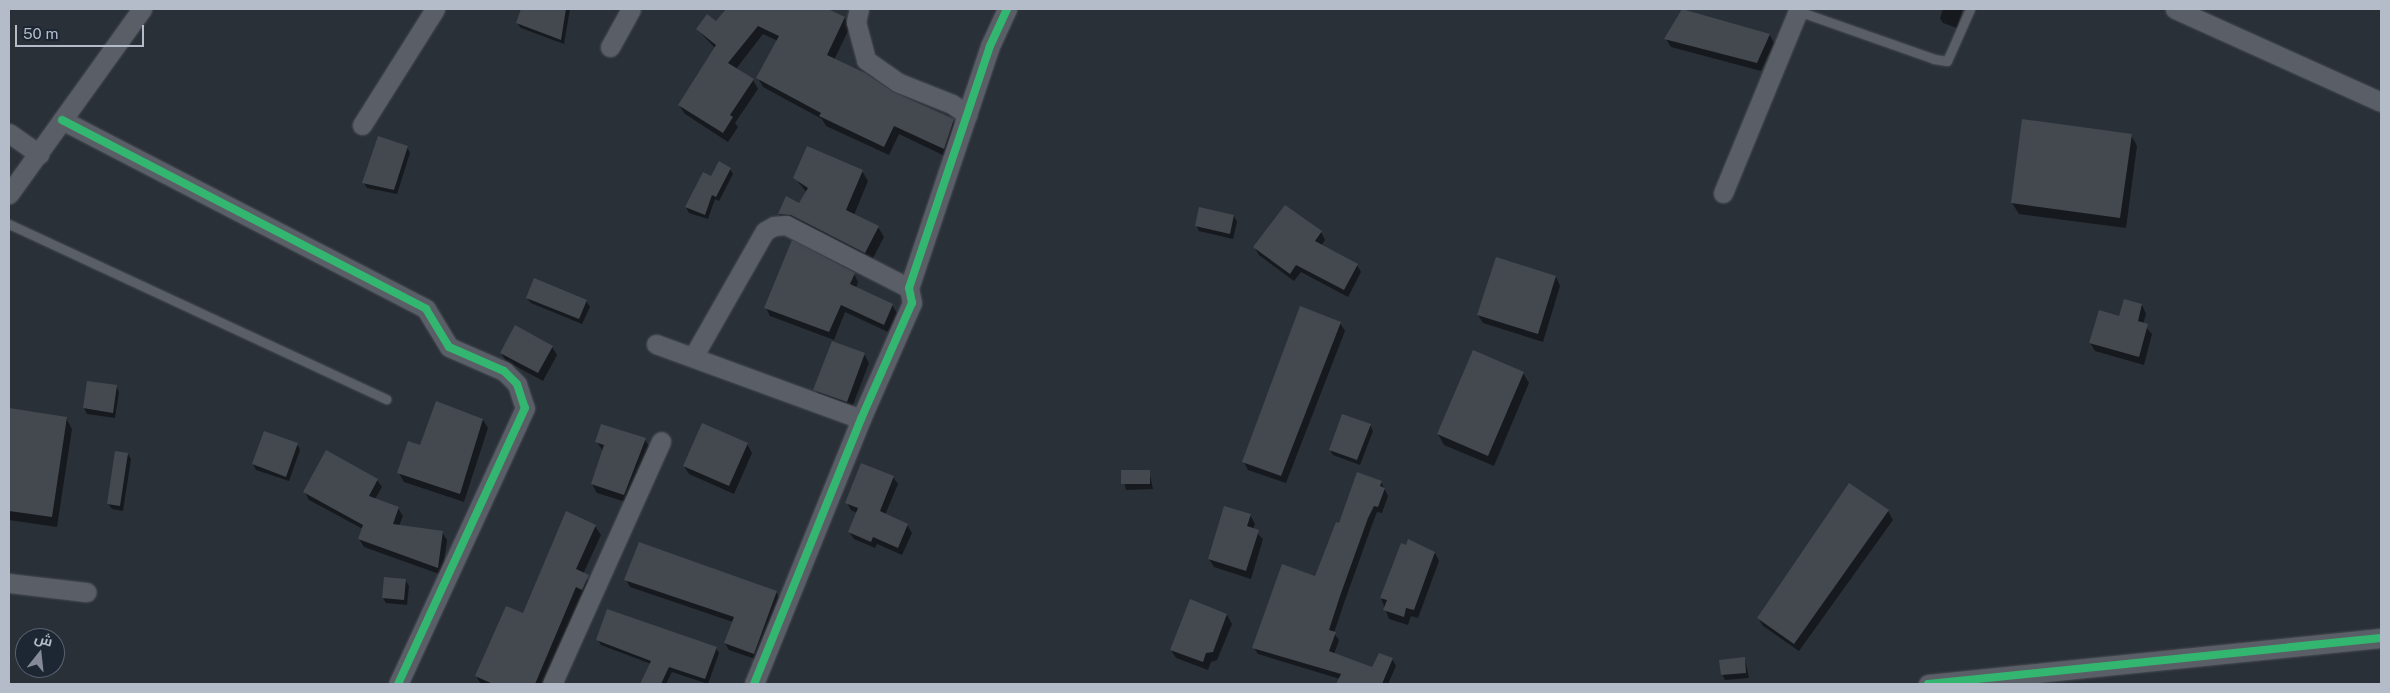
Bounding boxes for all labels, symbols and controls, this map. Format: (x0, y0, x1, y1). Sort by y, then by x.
scale bar (18, 15, 146, 47)
text: 50 m (23, 25, 58, 42)
north arrow (15, 628, 65, 678)
text: ش (33, 629, 55, 650)

